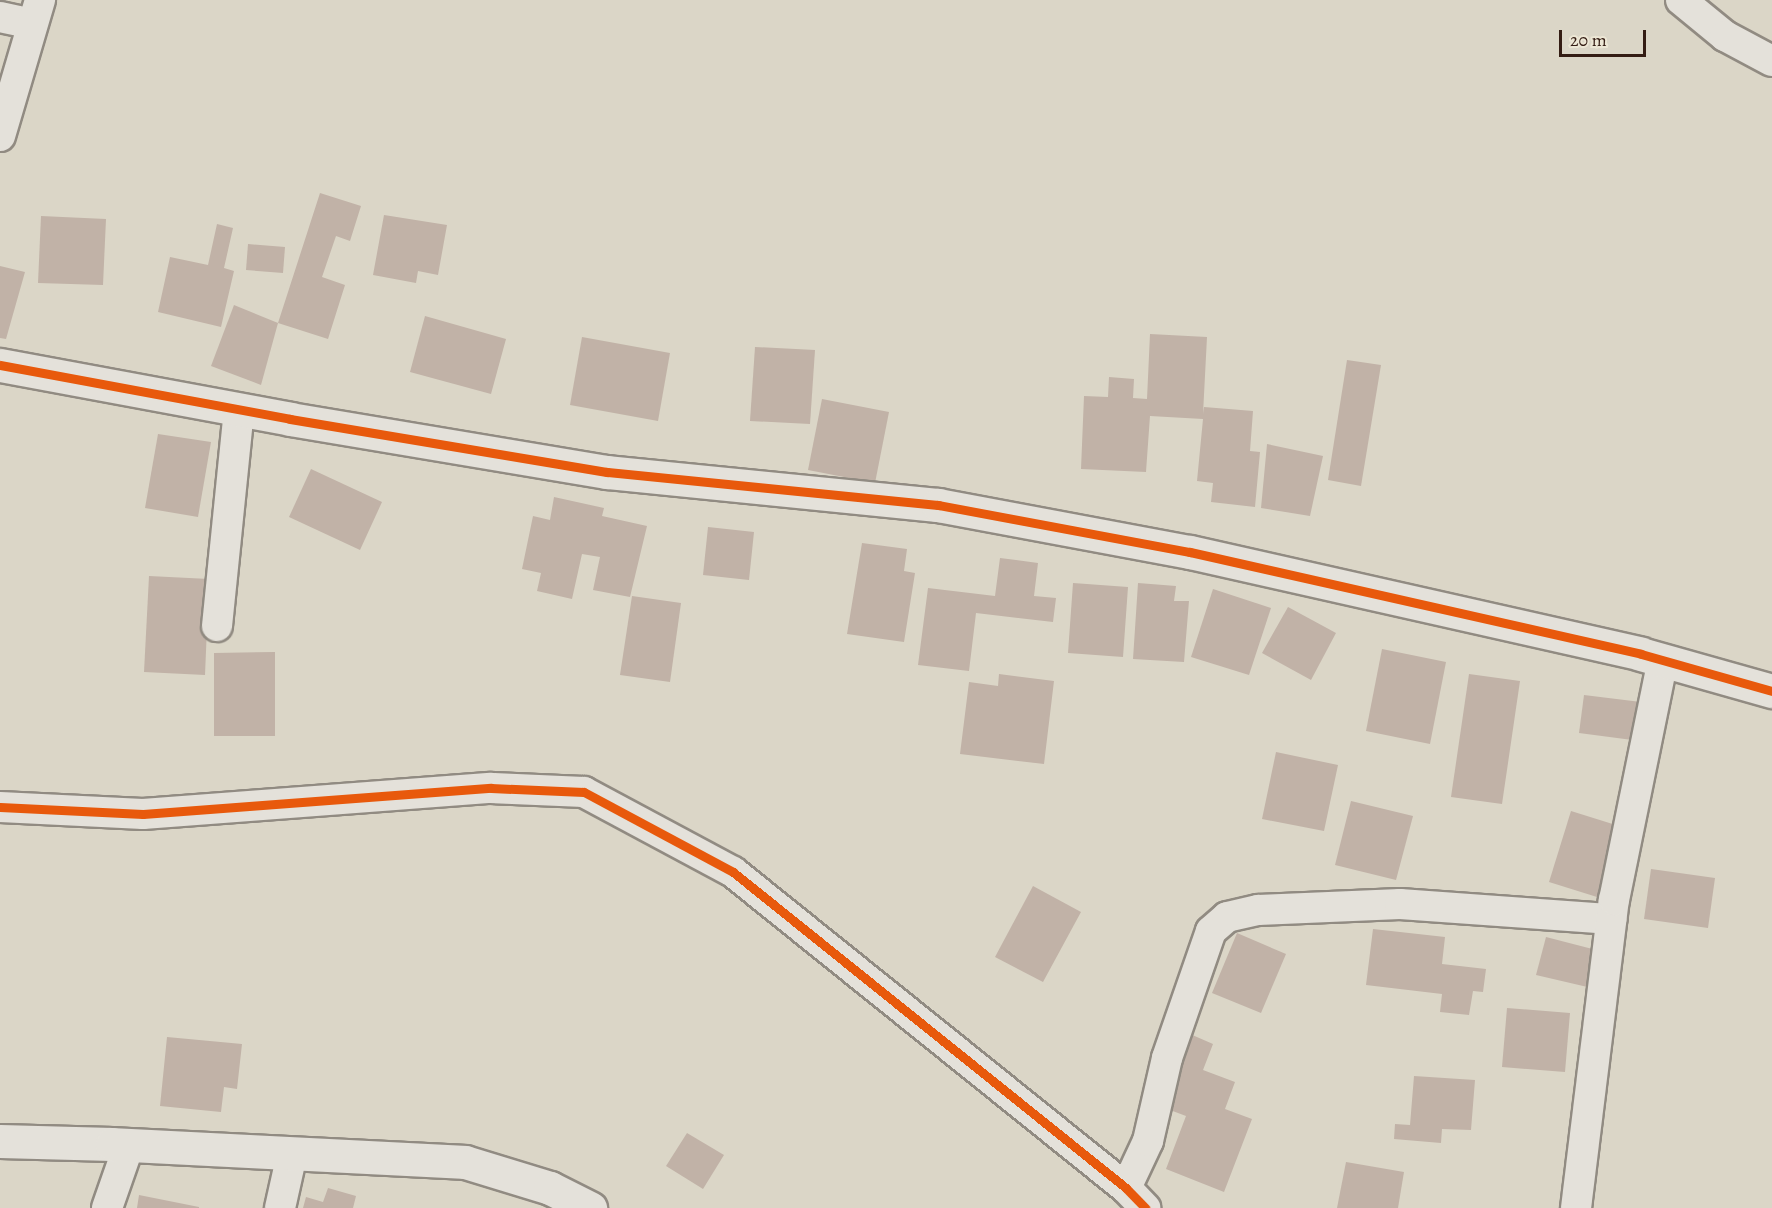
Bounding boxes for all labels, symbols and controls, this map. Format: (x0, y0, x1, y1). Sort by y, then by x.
scale bar (1562, 18, 1649, 56)
text: 20 m (1570, 28, 1607, 52)

